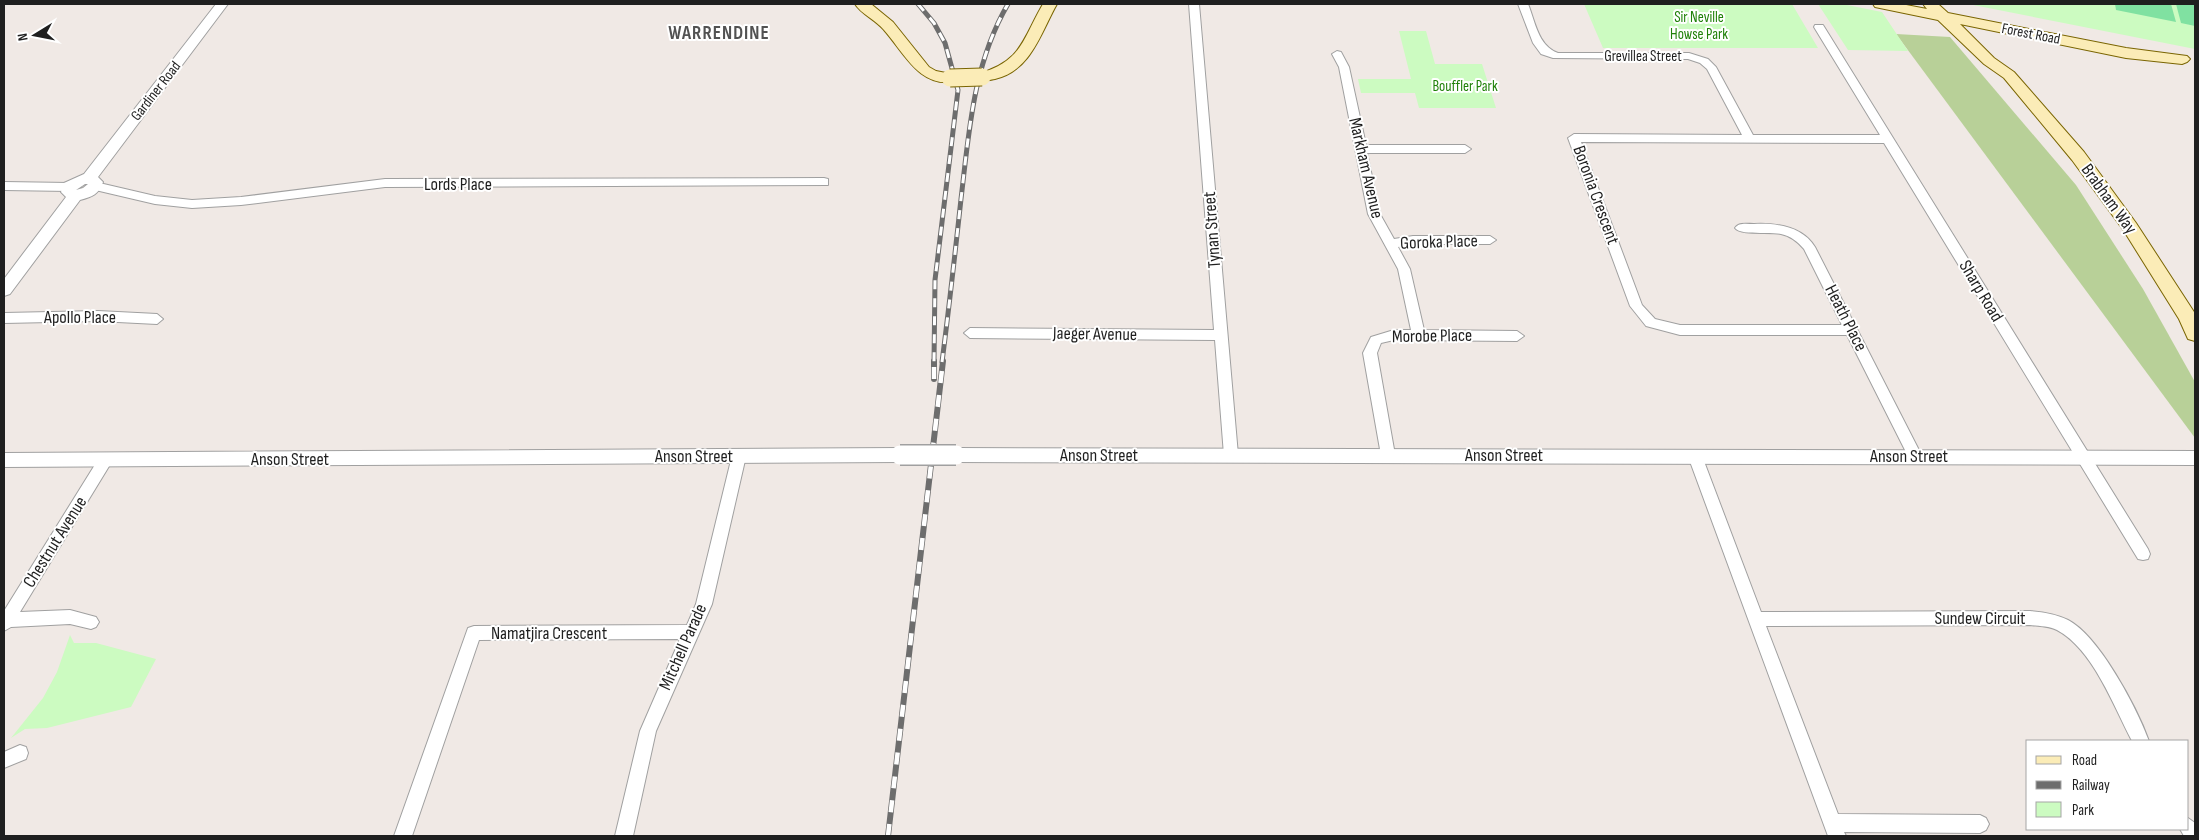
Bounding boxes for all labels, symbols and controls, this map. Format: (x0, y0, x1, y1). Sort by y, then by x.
park label: Sir Neville Howse Park (1670, 8, 1728, 44)
north arrow (10, 10, 60, 60)
street label: Forest Road (2000, 19, 2062, 49)
district label: WARRENDINE (668, 22, 770, 45)
text: N (14, 32, 32, 42)
street label: Grevillea Street (1604, 47, 1682, 66)
street label: Gardiner Road (127, 57, 185, 125)
park label: Bouffler Park (1432, 77, 1498, 96)
street label: Markham Avenue (1344, 116, 1388, 220)
street label: Boronia Crescent (1568, 143, 1624, 248)
street label: Brabham Way (2077, 160, 2141, 238)
street label: Lords Place (424, 174, 492, 195)
street label: Tynan Street (1199, 191, 1225, 269)
street label: Goroka Place (1400, 230, 1478, 254)
street label: Sharp Road (1955, 257, 2007, 325)
street label: Heath Place (1820, 281, 1872, 355)
street label: Apollo Place (43, 307, 116, 328)
street label: Jaeger Avenue (1052, 323, 1137, 345)
street label: Morobe Place (1392, 325, 1472, 347)
street label: Anson Street (1059, 445, 1139, 466)
street label: Anson Street (1464, 445, 1544, 466)
street label: Anson Street (654, 446, 734, 467)
street label: Anson Street (1869, 446, 1949, 467)
street label: Anson Street (250, 449, 330, 470)
street label: Chestnut Avenue (19, 493, 91, 591)
street label: Mitchell Parade (655, 601, 711, 693)
street label: Sundew Circuit (1934, 608, 2026, 629)
street label: Namatjira Crescent (491, 623, 608, 644)
legend (2026, 740, 2189, 830)
text: Road (2072, 751, 2097, 770)
text: Railway (2072, 776, 2110, 795)
text: Park (2072, 801, 2094, 820)

